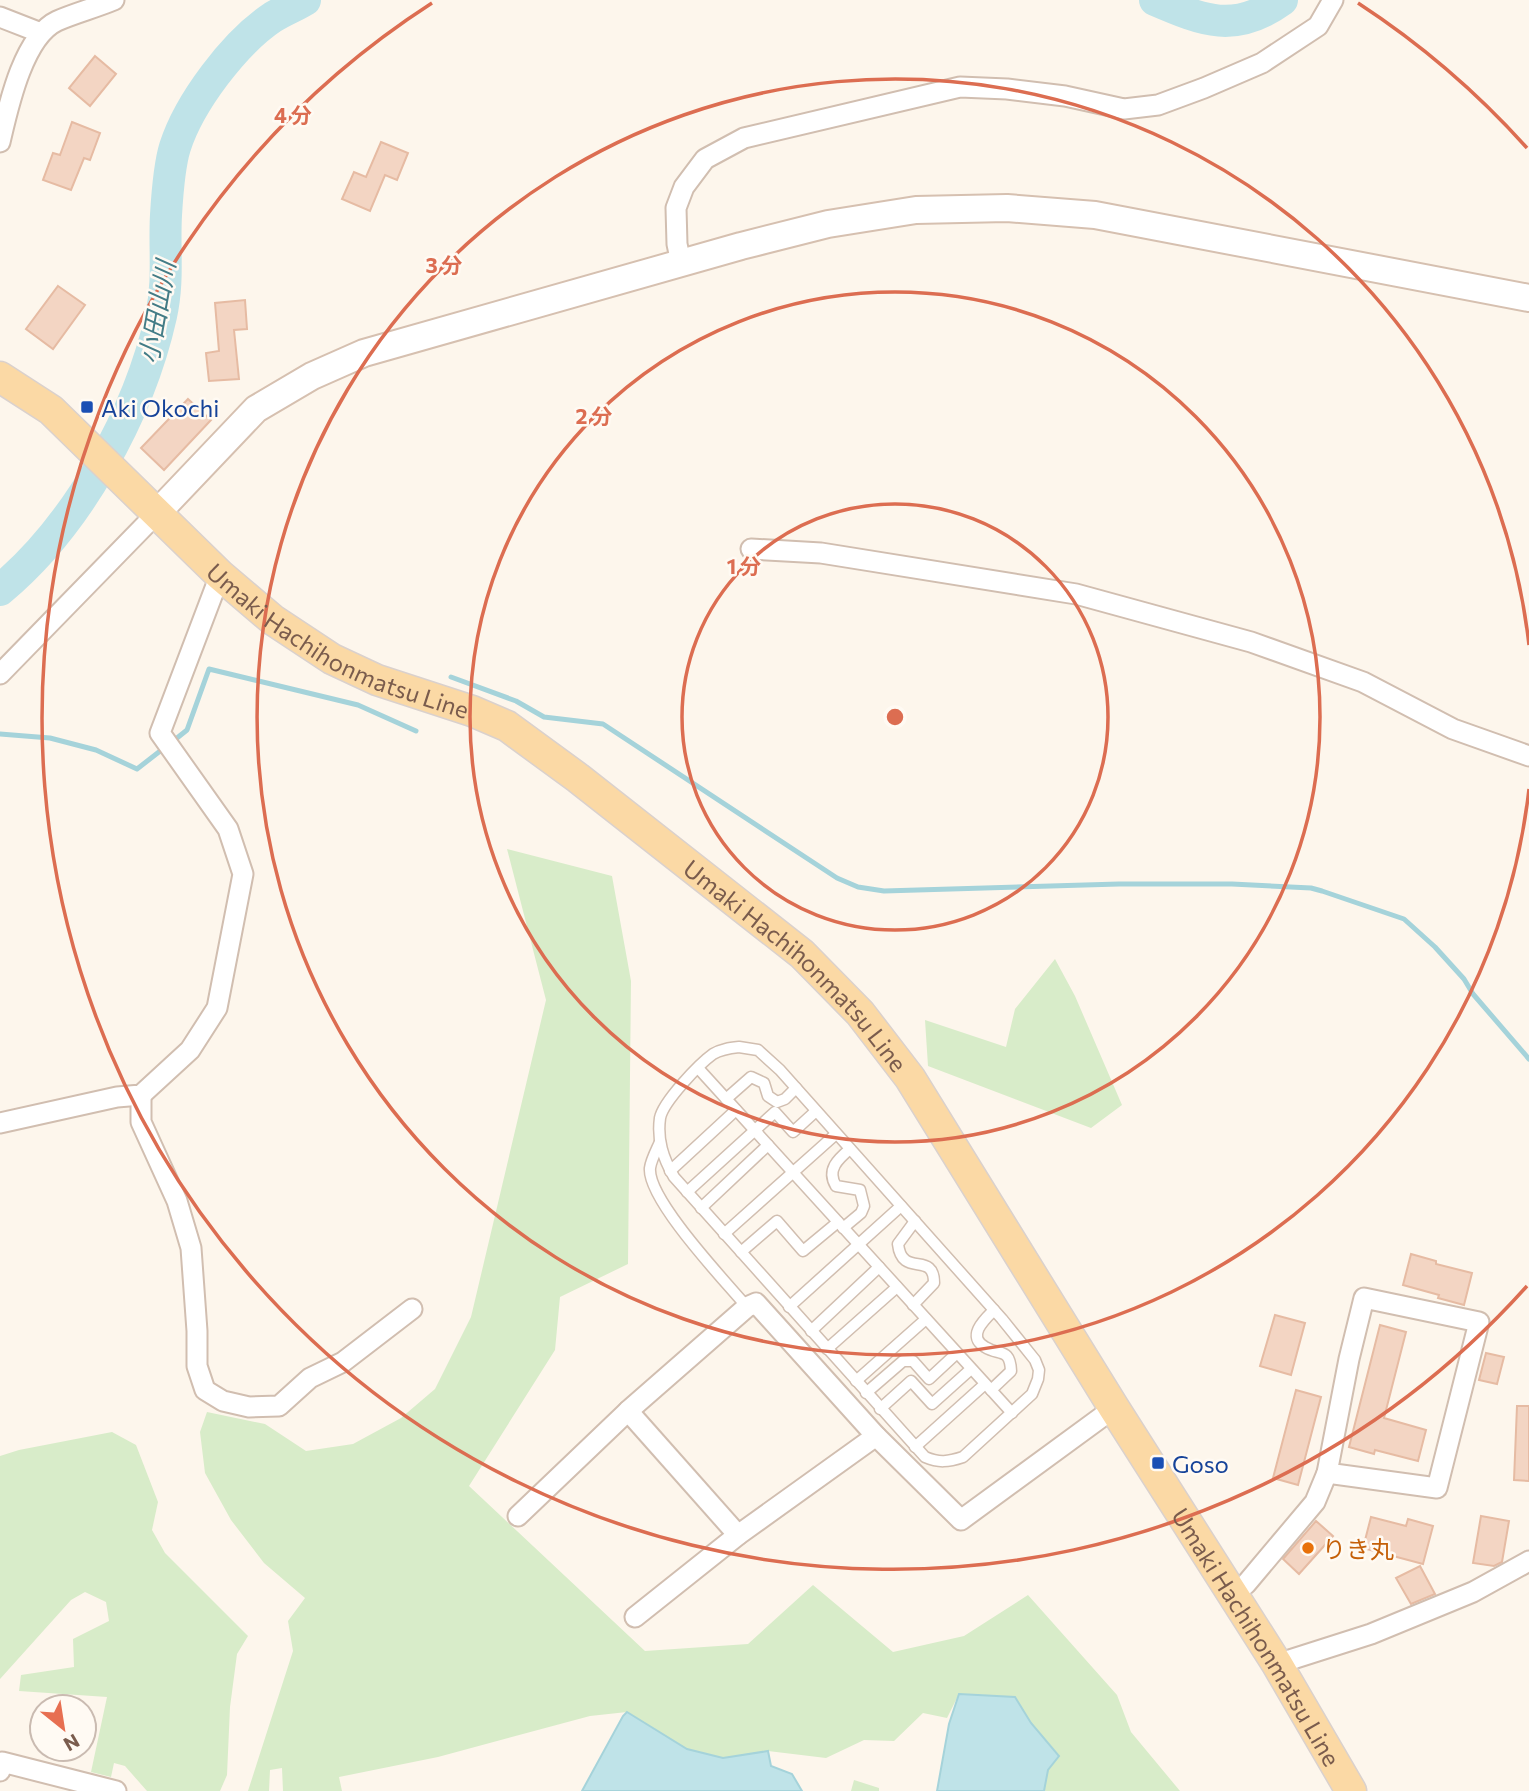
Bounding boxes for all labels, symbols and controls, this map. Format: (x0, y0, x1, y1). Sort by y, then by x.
text: 4 分 (274, 102, 312, 127)
text: 3 分 (425, 252, 463, 277)
water label: 小田山川 (132, 255, 181, 366)
place label: Aki Okochi (101, 393, 220, 422)
marker: Aki Okochi (79, 399, 95, 415)
text: 2 分 (576, 403, 612, 428)
text: 1 分 (727, 553, 761, 578)
street label: Umaki Hachihonmatsu Line (201, 556, 473, 724)
centre of rings (883, 705, 907, 729)
street label: Umaki Hachihonmatsu Line (679, 853, 914, 1077)
place label: Goso (1172, 1449, 1229, 1478)
marker: Goso (1150, 1455, 1166, 1471)
street label: Umaki Hachihonmatsu Line (1167, 1502, 1347, 1771)
place label: りき丸 (1322, 1534, 1394, 1563)
marker: りき丸 (1300, 1540, 1316, 1556)
north arrow (28, 1693, 98, 1763)
text: N (60, 1730, 84, 1757)

